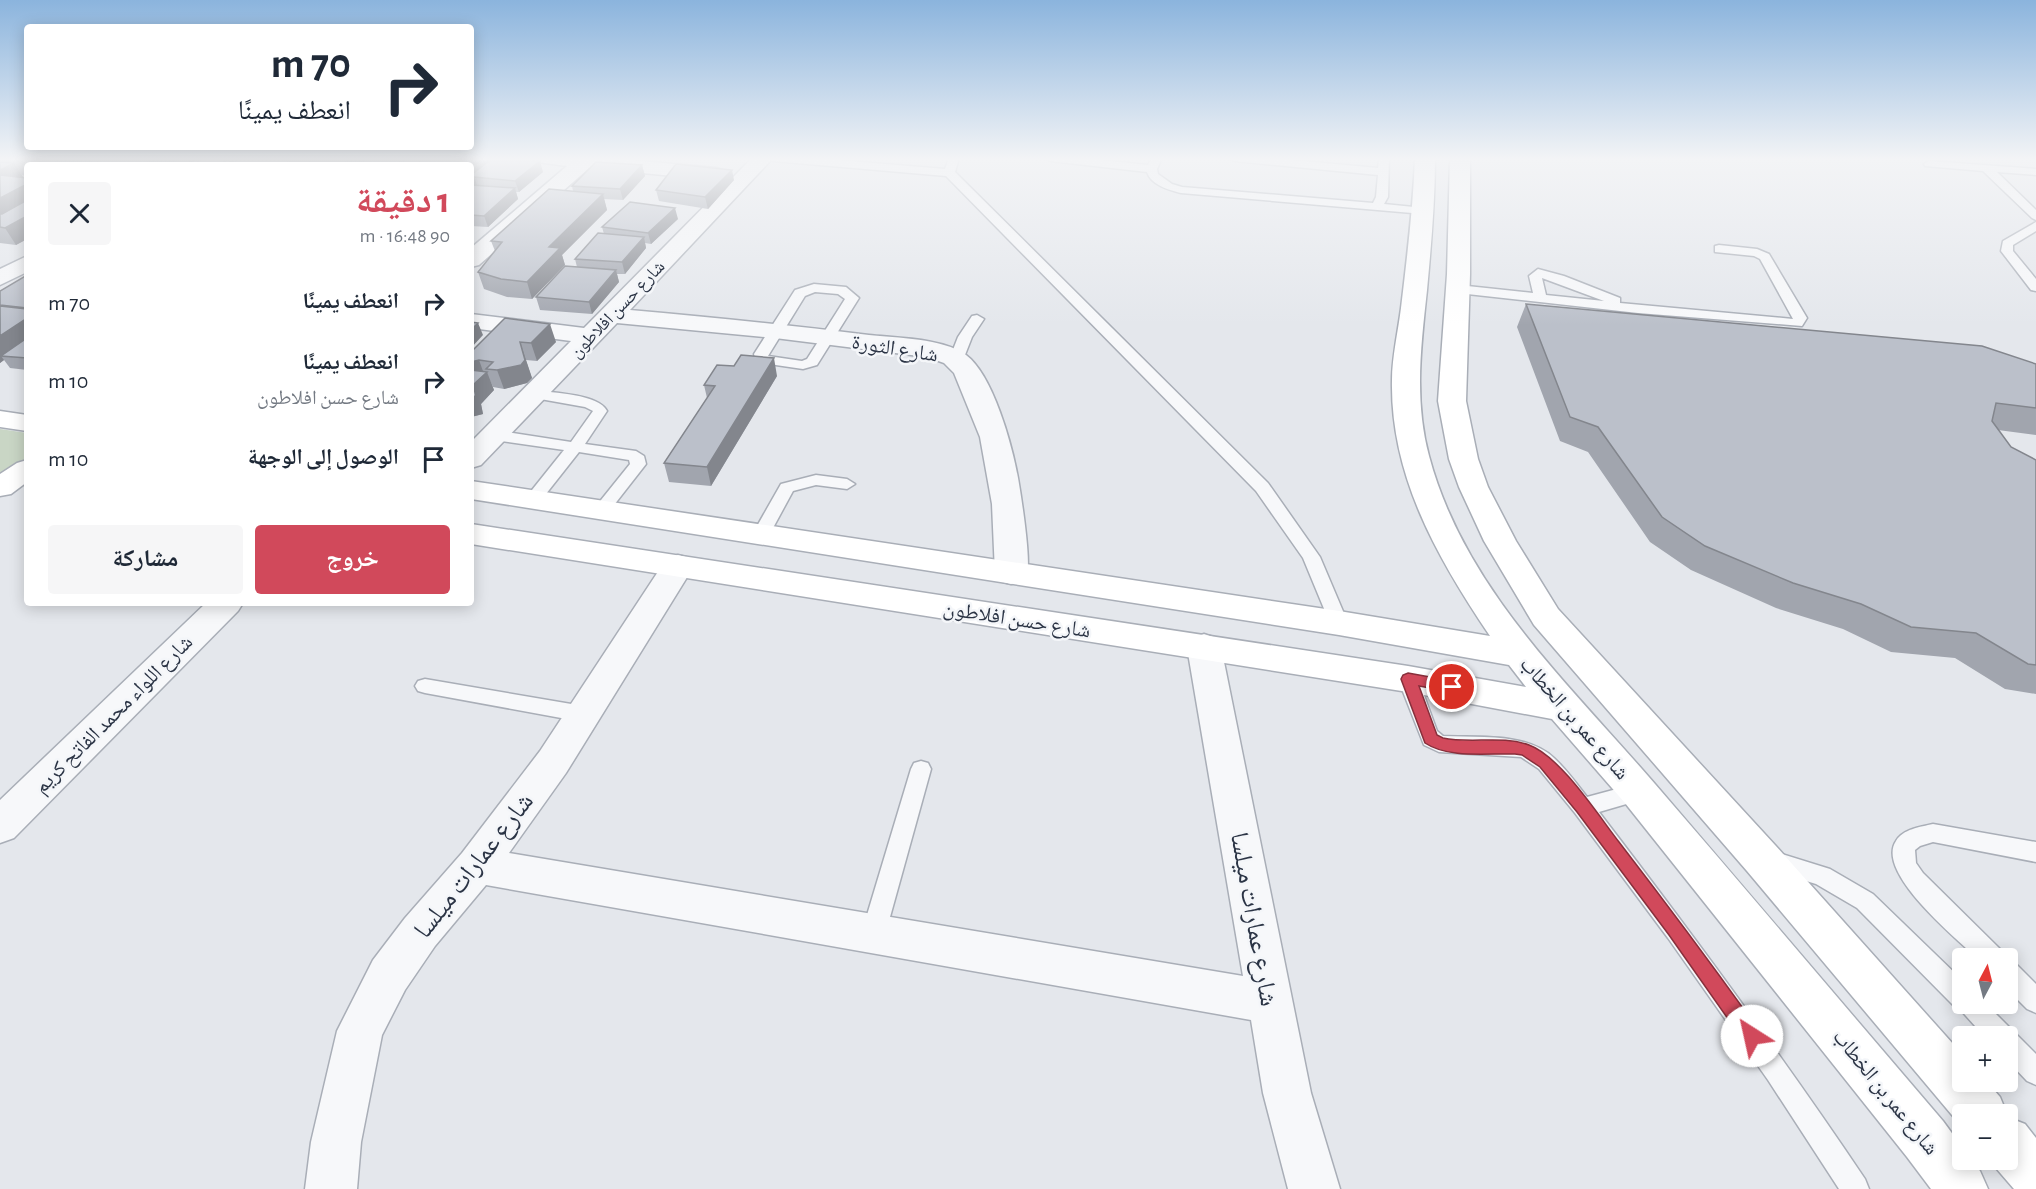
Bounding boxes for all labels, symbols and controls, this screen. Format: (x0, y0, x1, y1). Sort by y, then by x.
text: 70 m (271, 43, 351, 85)
icon: right (372, 48, 450, 126)
text: انعطف يمينًا (238, 97, 351, 124)
button: close (48, 182, 111, 245)
text: 1 دقيقة (356, 183, 450, 219)
text: 90 m · 16:48 (360, 226, 450, 246)
street label: شارع حسن افلاطون (567, 257, 669, 363)
icon: right (417, 287, 450, 320)
text: انعطف يمينًا (302, 290, 399, 312)
text: 70 m (48, 292, 90, 314)
street label: شارع الثورة (850, 331, 939, 368)
text: انعطف يمينًا (302, 351, 399, 373)
icon: right (417, 365, 450, 398)
text: 10 m (48, 370, 88, 392)
text: شارع حسن افلاطون (257, 388, 399, 408)
icon: arrive (417, 443, 450, 476)
text: الوصول إلى الوجهة (248, 446, 399, 468)
text: 10 m (48, 448, 88, 470)
button: مشاركة (48, 525, 243, 594)
button: خروج (255, 525, 450, 594)
street label: شارع حسن افلاطون (941, 597, 1092, 643)
street label: شارع اللواء محمد الفاتح كريم (30, 631, 199, 800)
street label: شارع عمر بن الخطاب (1515, 653, 1633, 785)
pin (1426, 661, 1477, 712)
icon: arrive (1435, 670, 1468, 703)
street label: شارع عمارات ميلسا (409, 788, 540, 944)
street label: شارع عمارات ميلسا (1224, 830, 1282, 1009)
north arrow (1952, 948, 2018, 1014)
map controls (1952, 948, 2018, 1170)
position arrow (1720, 1004, 1784, 1068)
street label: شارع عمر بن الخطاب (1827, 1026, 1942, 1160)
button: + (1952, 1026, 2018, 1092)
button: − (1952, 1104, 2018, 1170)

